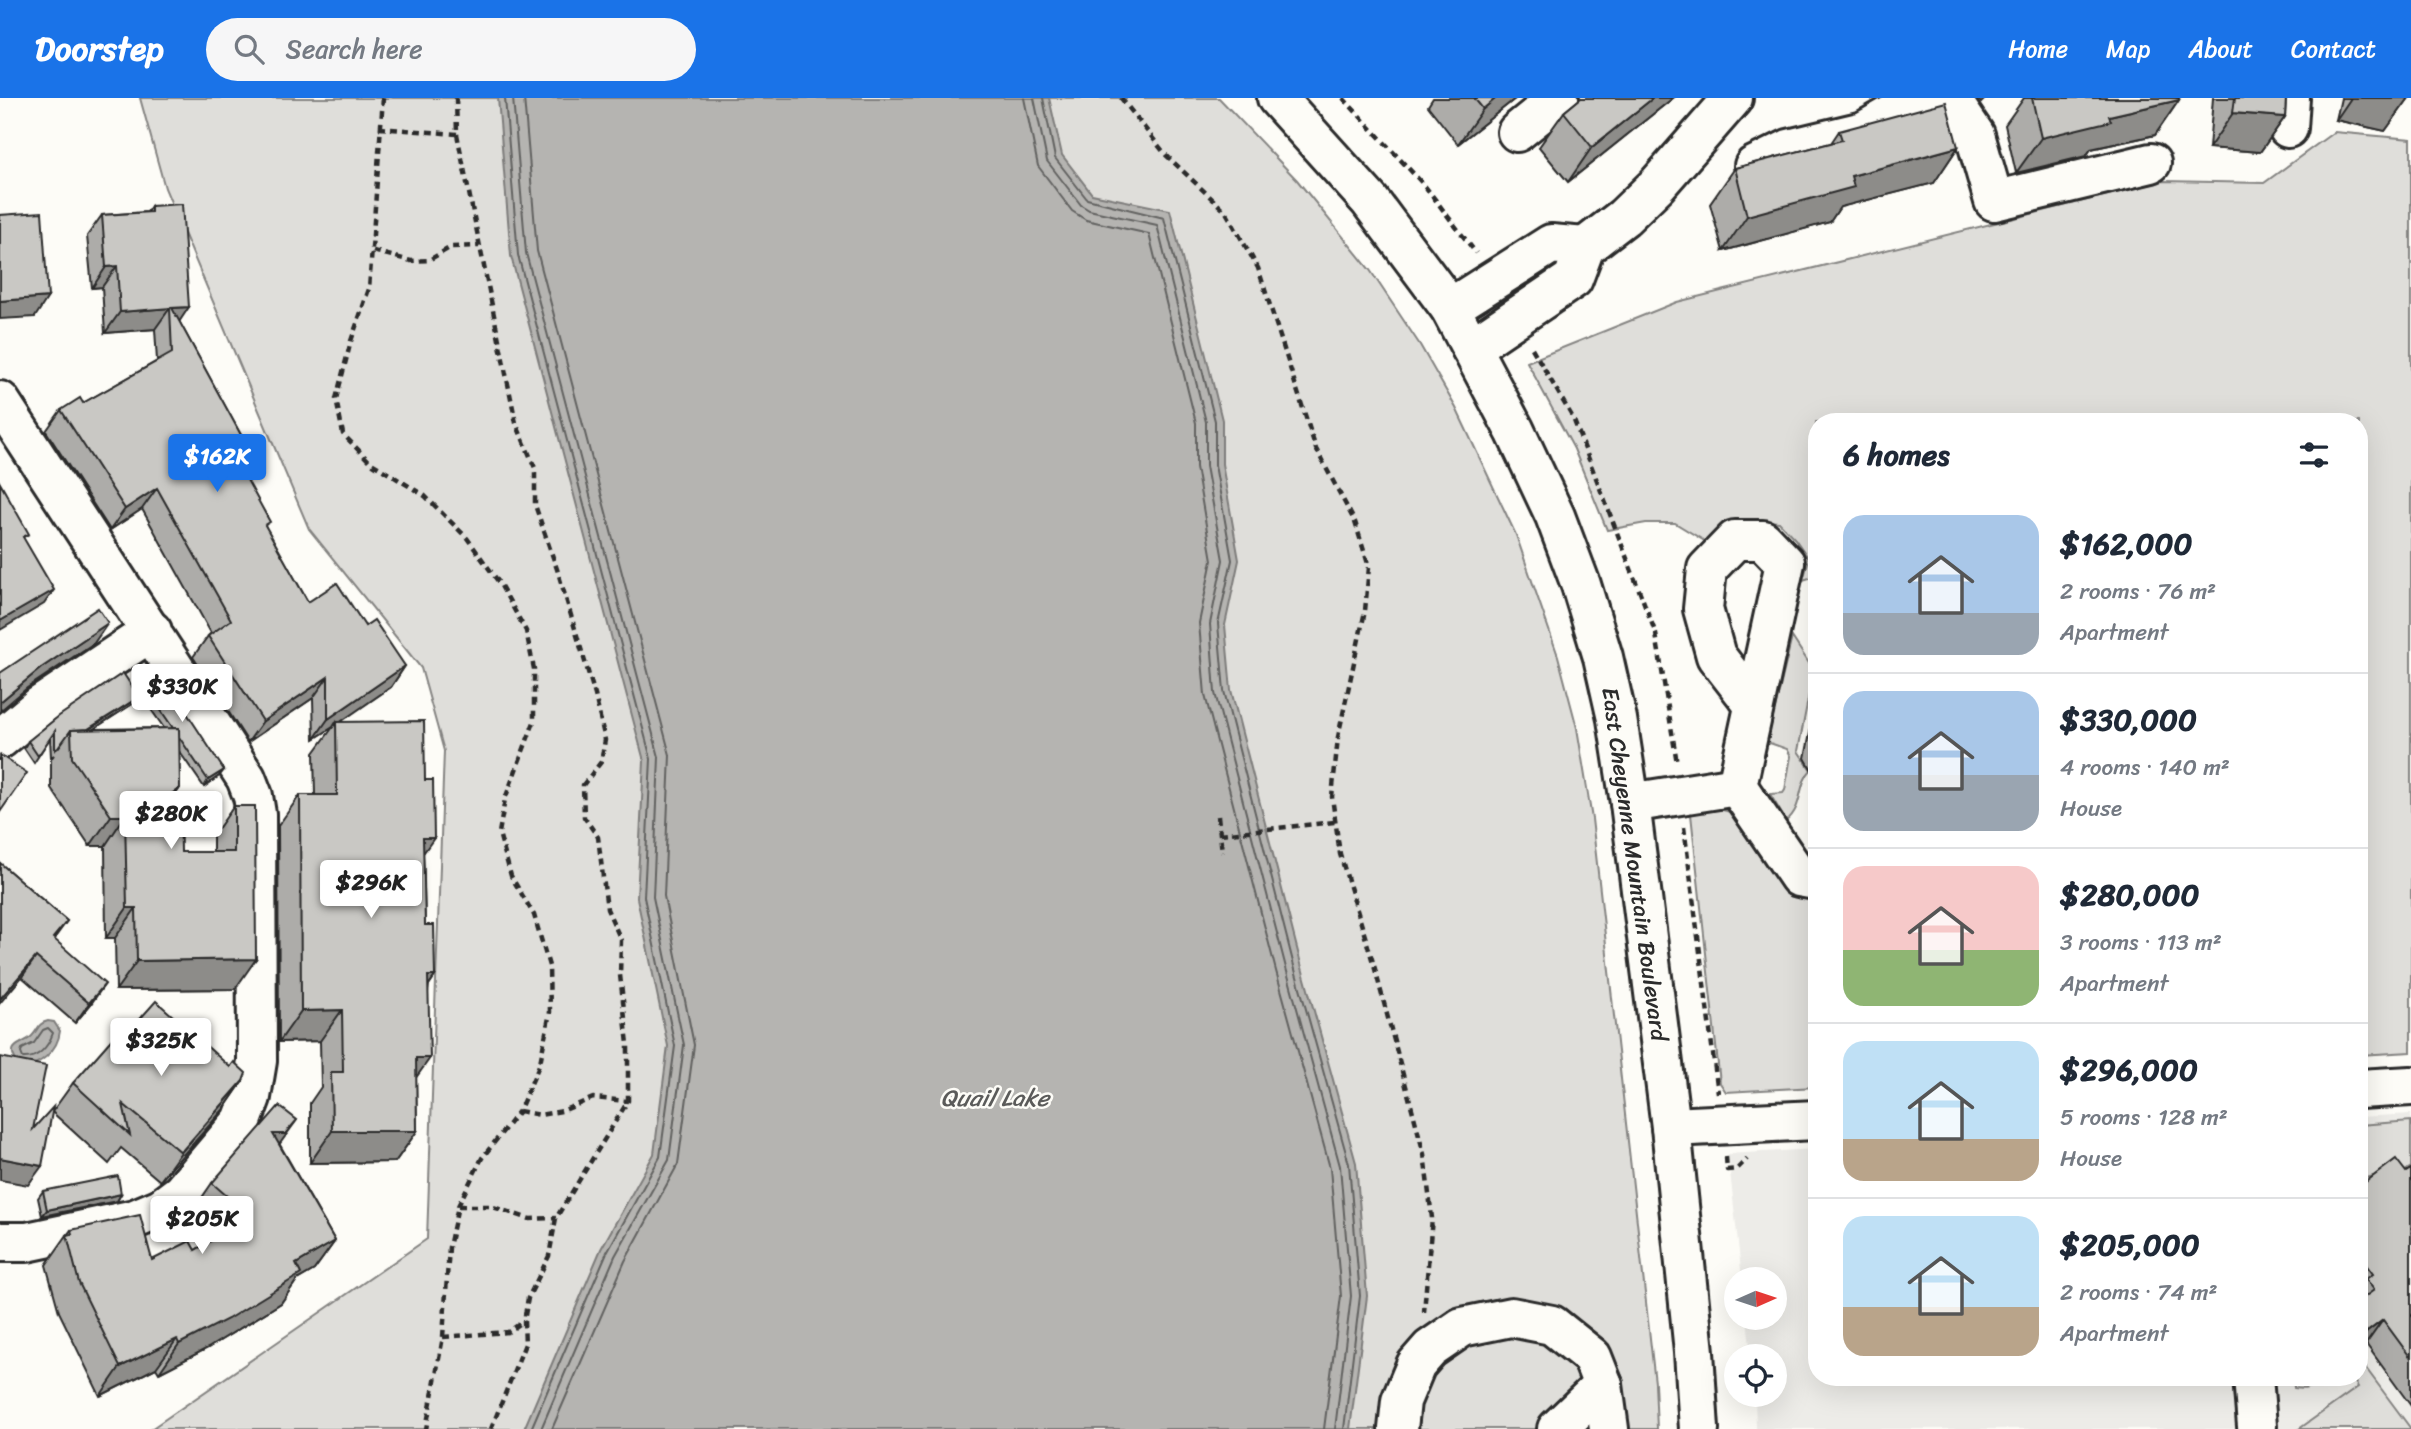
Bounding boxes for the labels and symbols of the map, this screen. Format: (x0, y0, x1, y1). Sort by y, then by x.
pin: $162K (168, 434, 266, 494)
pin: $330K (133, 664, 231, 724)
street label: East Cheyenne Mountain Boulevard (1589, 685, 1680, 1045)
pin: $280K (122, 792, 220, 851)
pin: $296K (322, 860, 420, 920)
pin: $325K (112, 1018, 210, 1078)
water label: Quail Lake (941, 1077, 1052, 1119)
pin: $205K (153, 1196, 251, 1256)
north arrow (1724, 1267, 1787, 1330)

